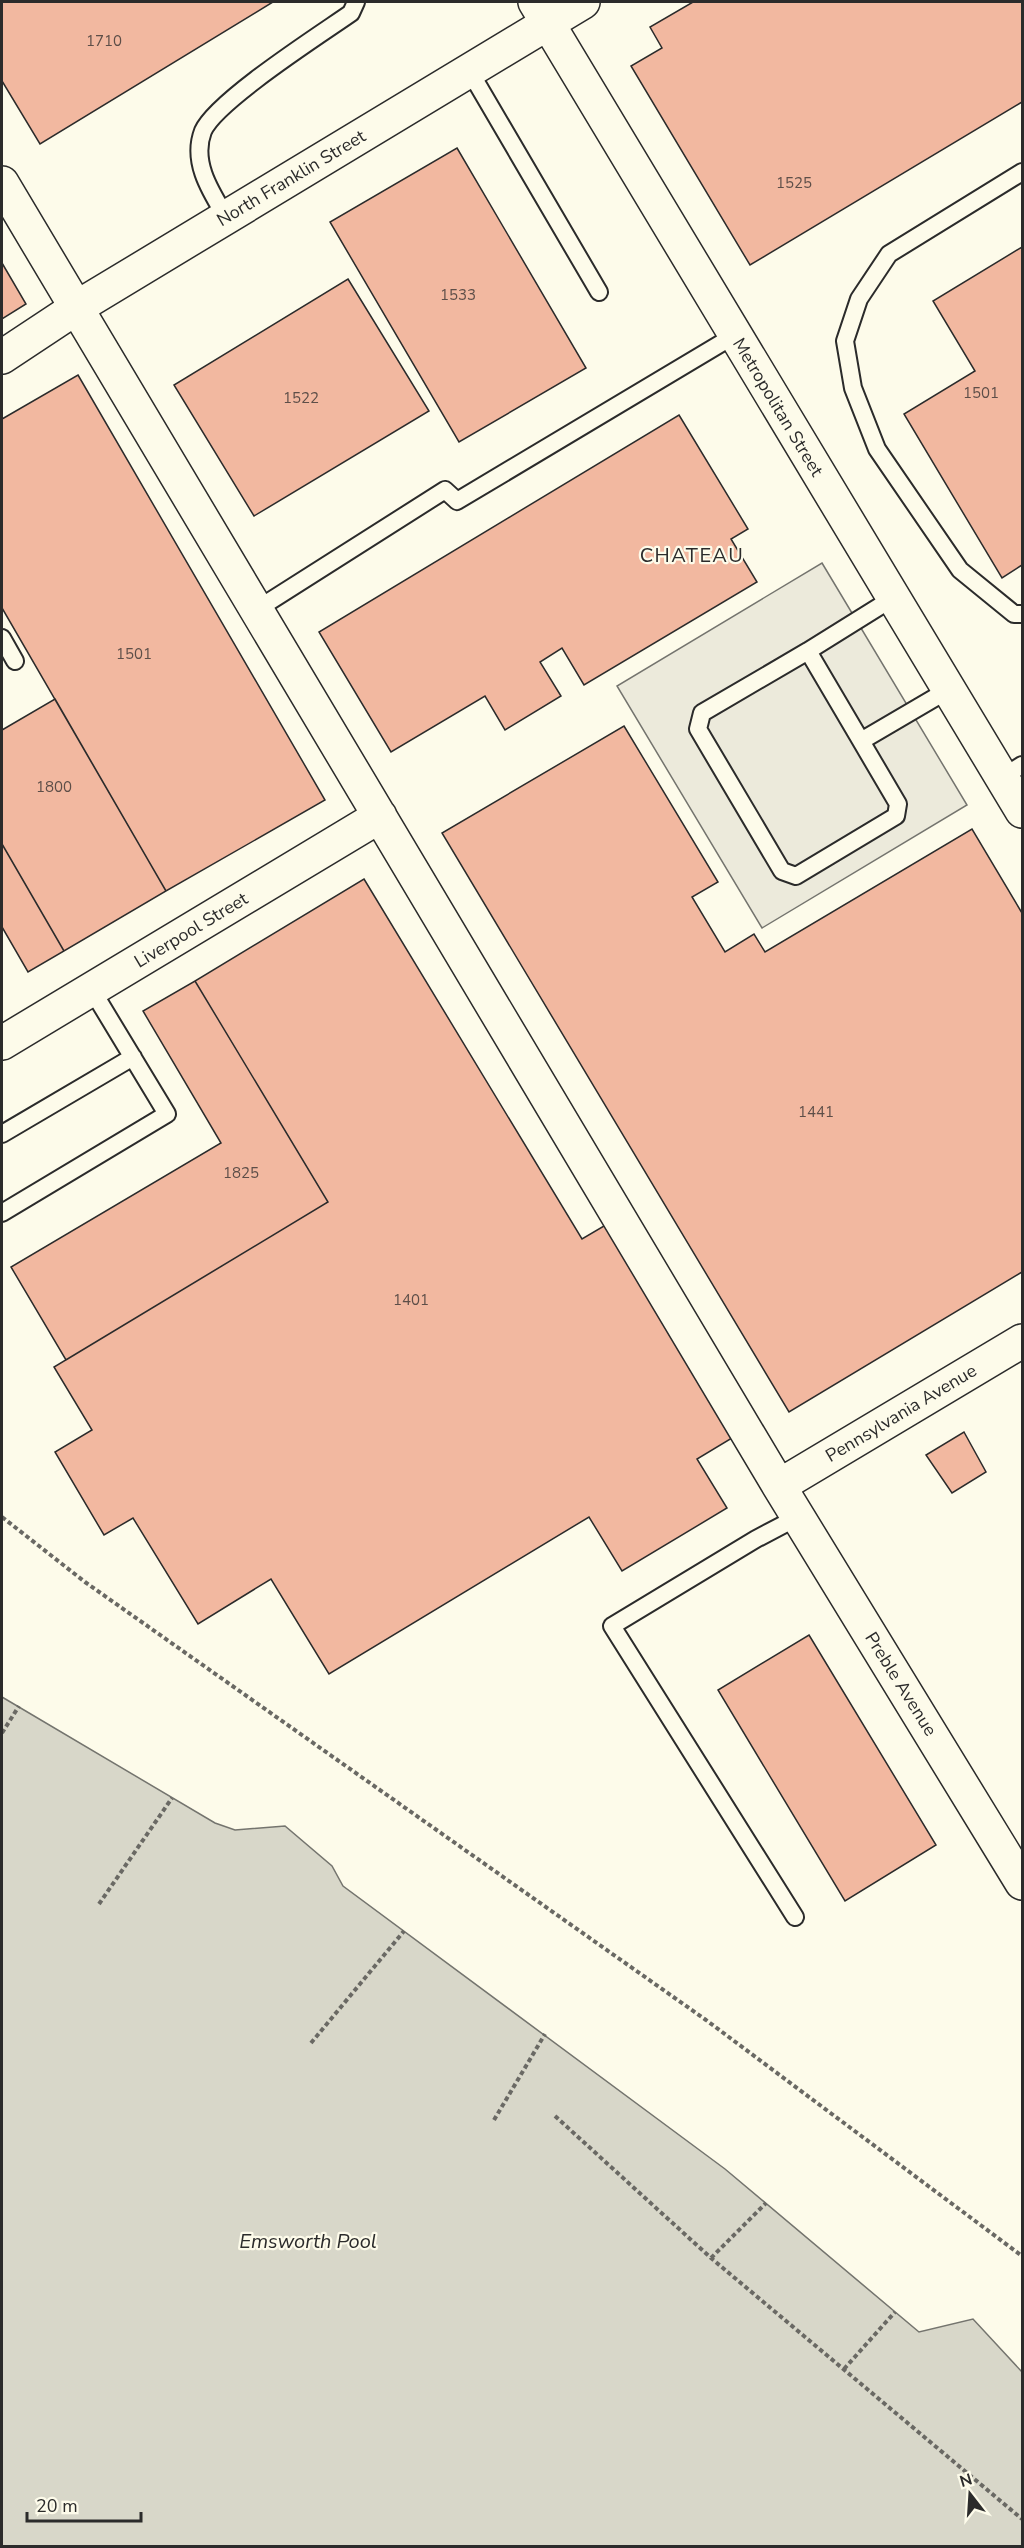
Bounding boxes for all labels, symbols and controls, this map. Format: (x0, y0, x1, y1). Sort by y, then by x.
house number: 1710 (86, 31, 122, 51)
street label: North Franklin Street (212, 124, 370, 232)
house number: 1525 (776, 173, 812, 193)
house number: 1533 (440, 285, 476, 305)
street label: Metropolitan Street (727, 333, 829, 481)
house number: 1501 (963, 383, 999, 403)
house number: 1522 (283, 388, 319, 408)
district label: CHATEAU (640, 542, 744, 569)
house number: 1501 (116, 644, 152, 664)
house number: 1800 (36, 777, 72, 797)
street label: Liverpool Street (130, 886, 253, 973)
house number: 1441 (798, 1102, 834, 1122)
house number: 1825 (223, 1163, 259, 1183)
house number: 1401 (393, 1290, 429, 1310)
street label: Pennsylvania Avenue (821, 1358, 981, 1468)
street label: Preble Avenue (859, 1627, 943, 1741)
water label: Emsworth Pool (239, 2228, 377, 2255)
north arrow (940, 2464, 1000, 2524)
text: N (957, 2468, 975, 2493)
scale bar (27, 2485, 141, 2523)
text: 20 m (36, 2494, 78, 2518)

